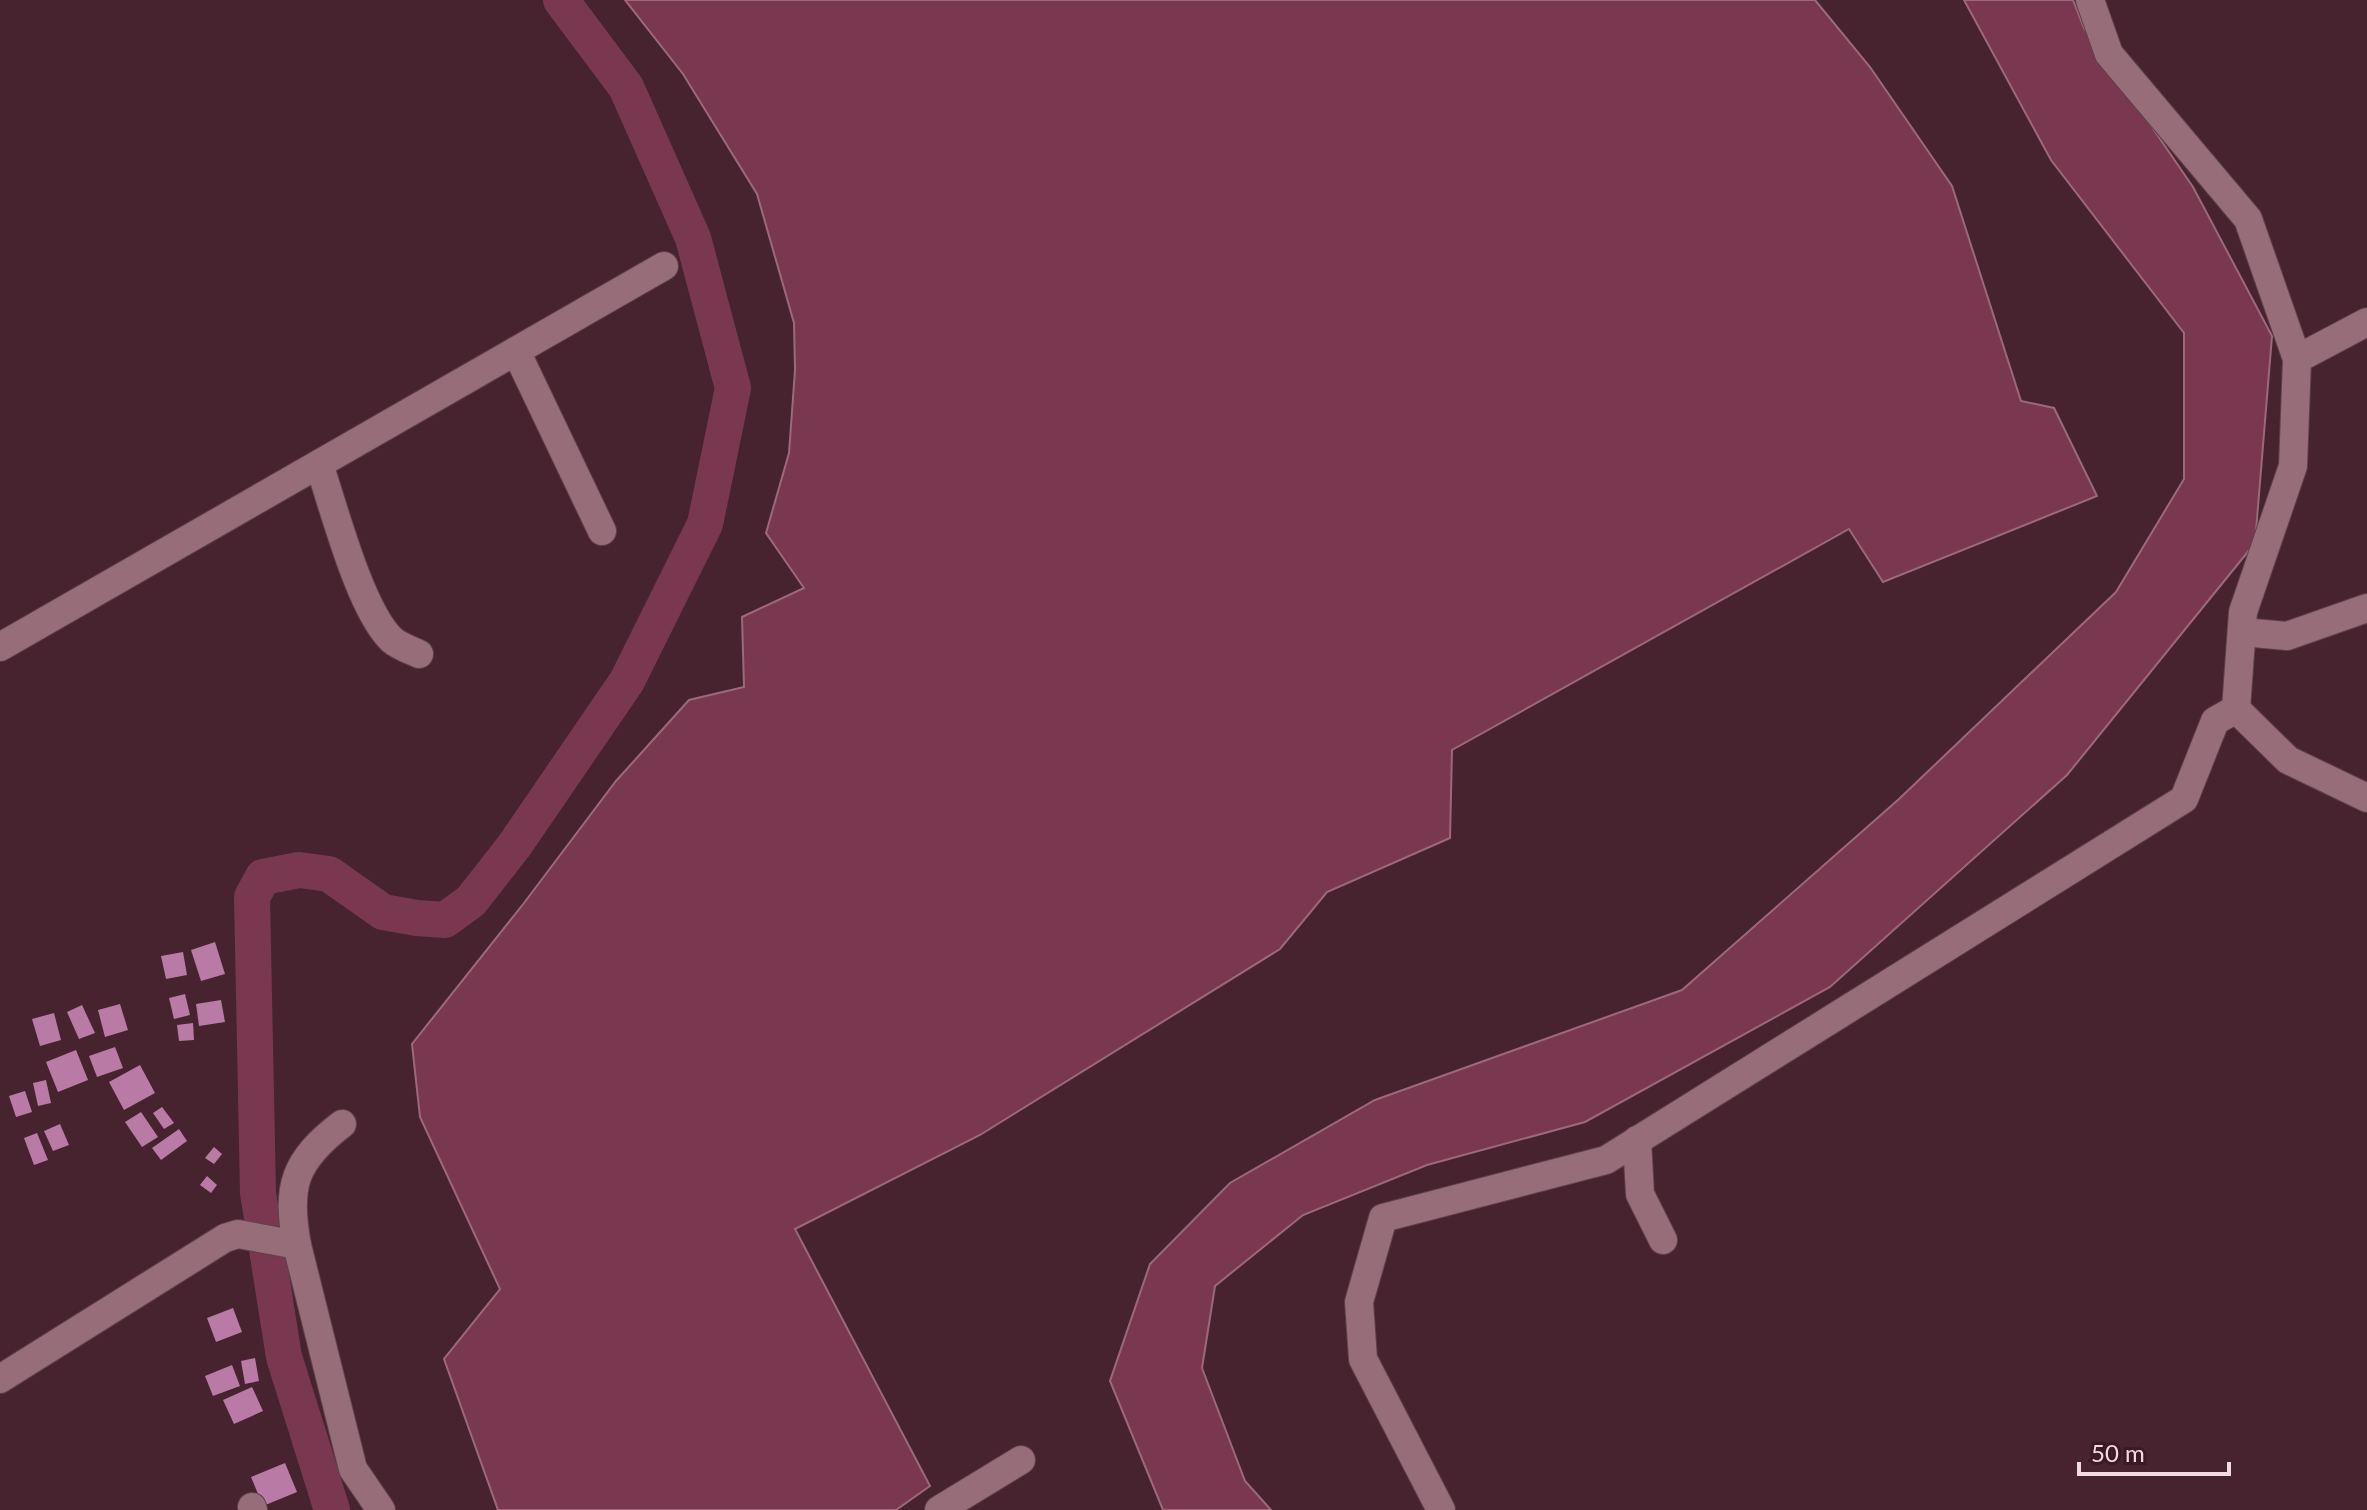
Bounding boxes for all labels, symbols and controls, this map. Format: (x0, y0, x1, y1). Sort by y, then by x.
scale bar (2079, 1426, 2229, 1476)
text: 50 m (2091, 1438, 2145, 1467)

